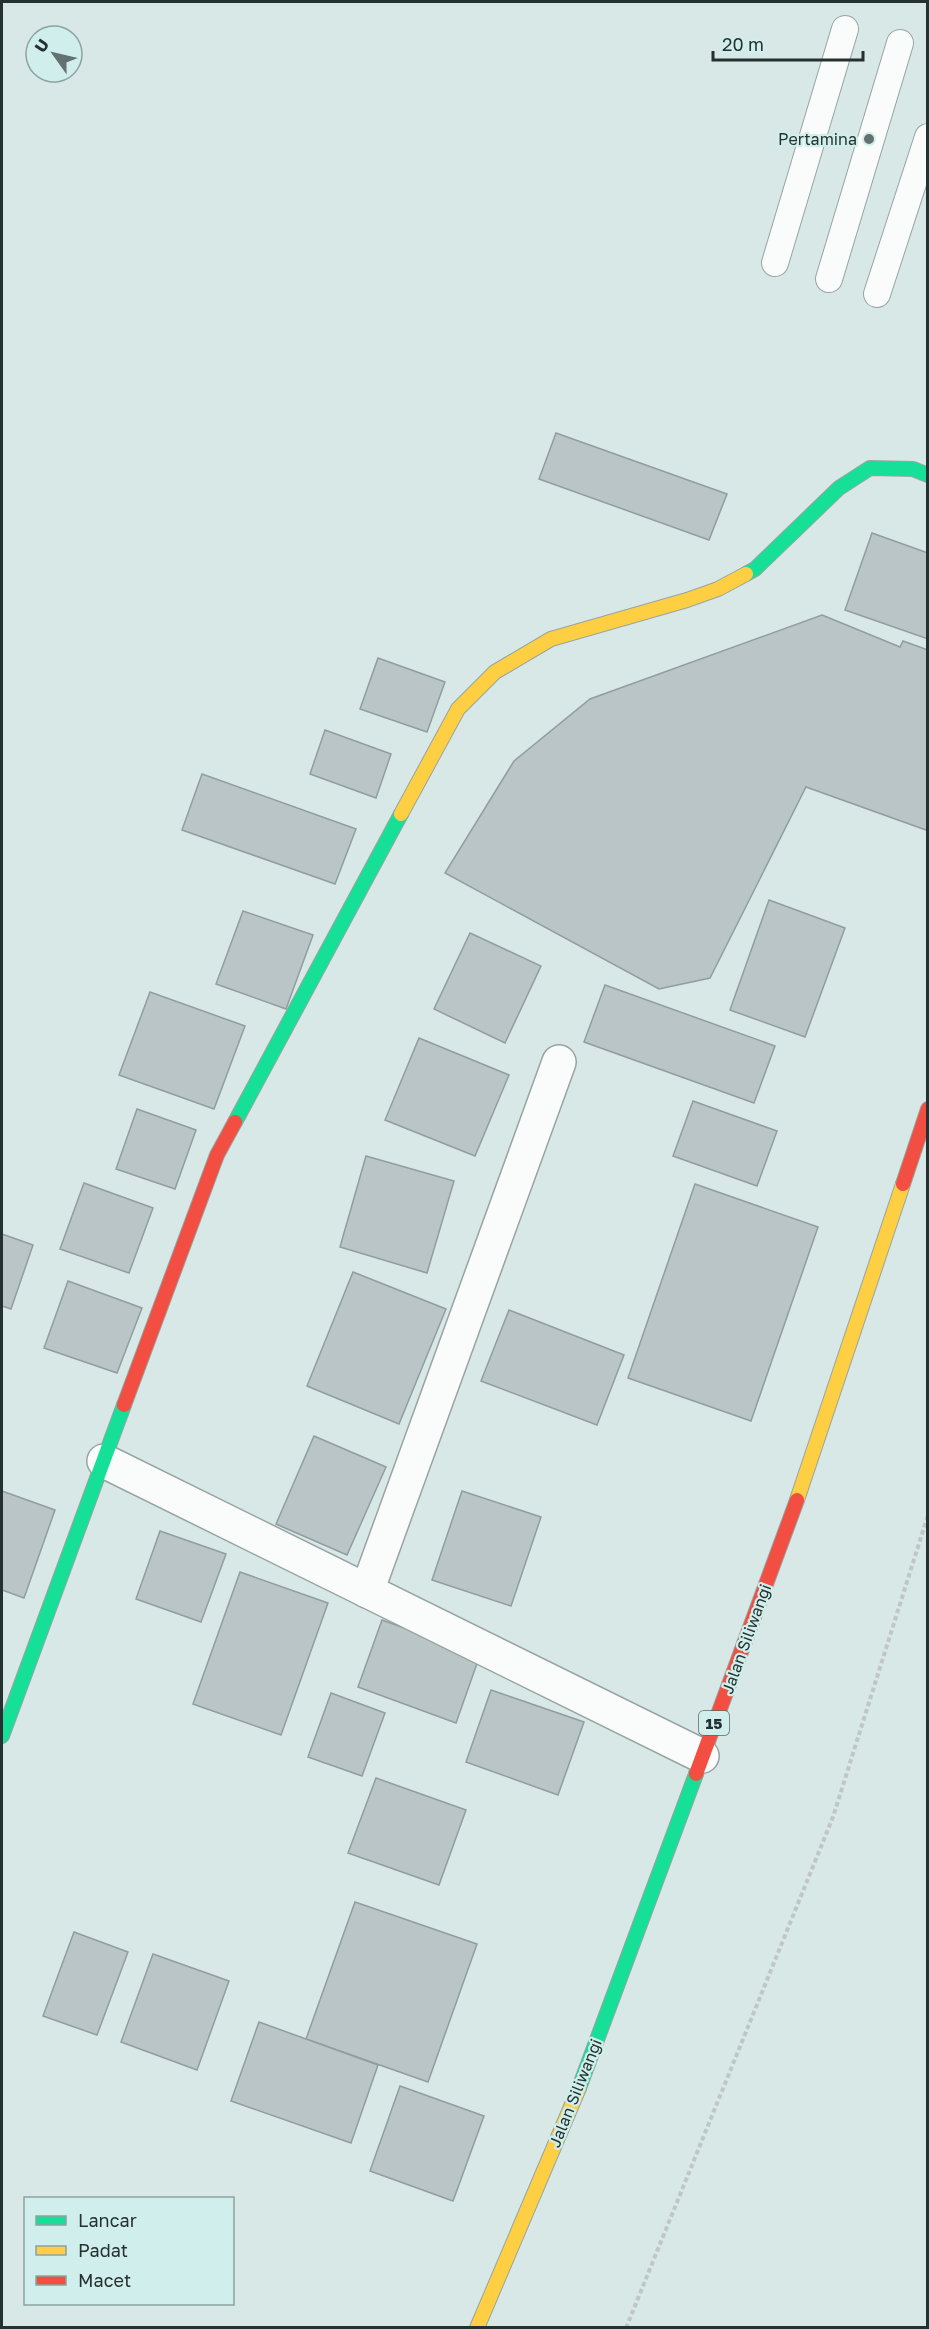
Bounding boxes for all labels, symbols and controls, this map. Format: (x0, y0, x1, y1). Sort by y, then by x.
north arrow (24, 24, 84, 84)
scale bar (713, 24, 863, 62)
text: 20 m (722, 33, 764, 55)
text: U (30, 35, 53, 56)
place label: Pertamina (778, 129, 857, 149)
marker: Pertamina (862, 132, 876, 146)
street label: Jalan Siliwangi (717, 1581, 775, 1697)
road number: 15 (699, 1711, 729, 1735)
street label: Jalan Siliwangi (544, 2036, 606, 2150)
legend (24, 2197, 234, 2305)
text: Lancar (78, 2209, 137, 2231)
text: Padat (78, 2239, 128, 2261)
text: Macet (78, 2269, 131, 2291)

